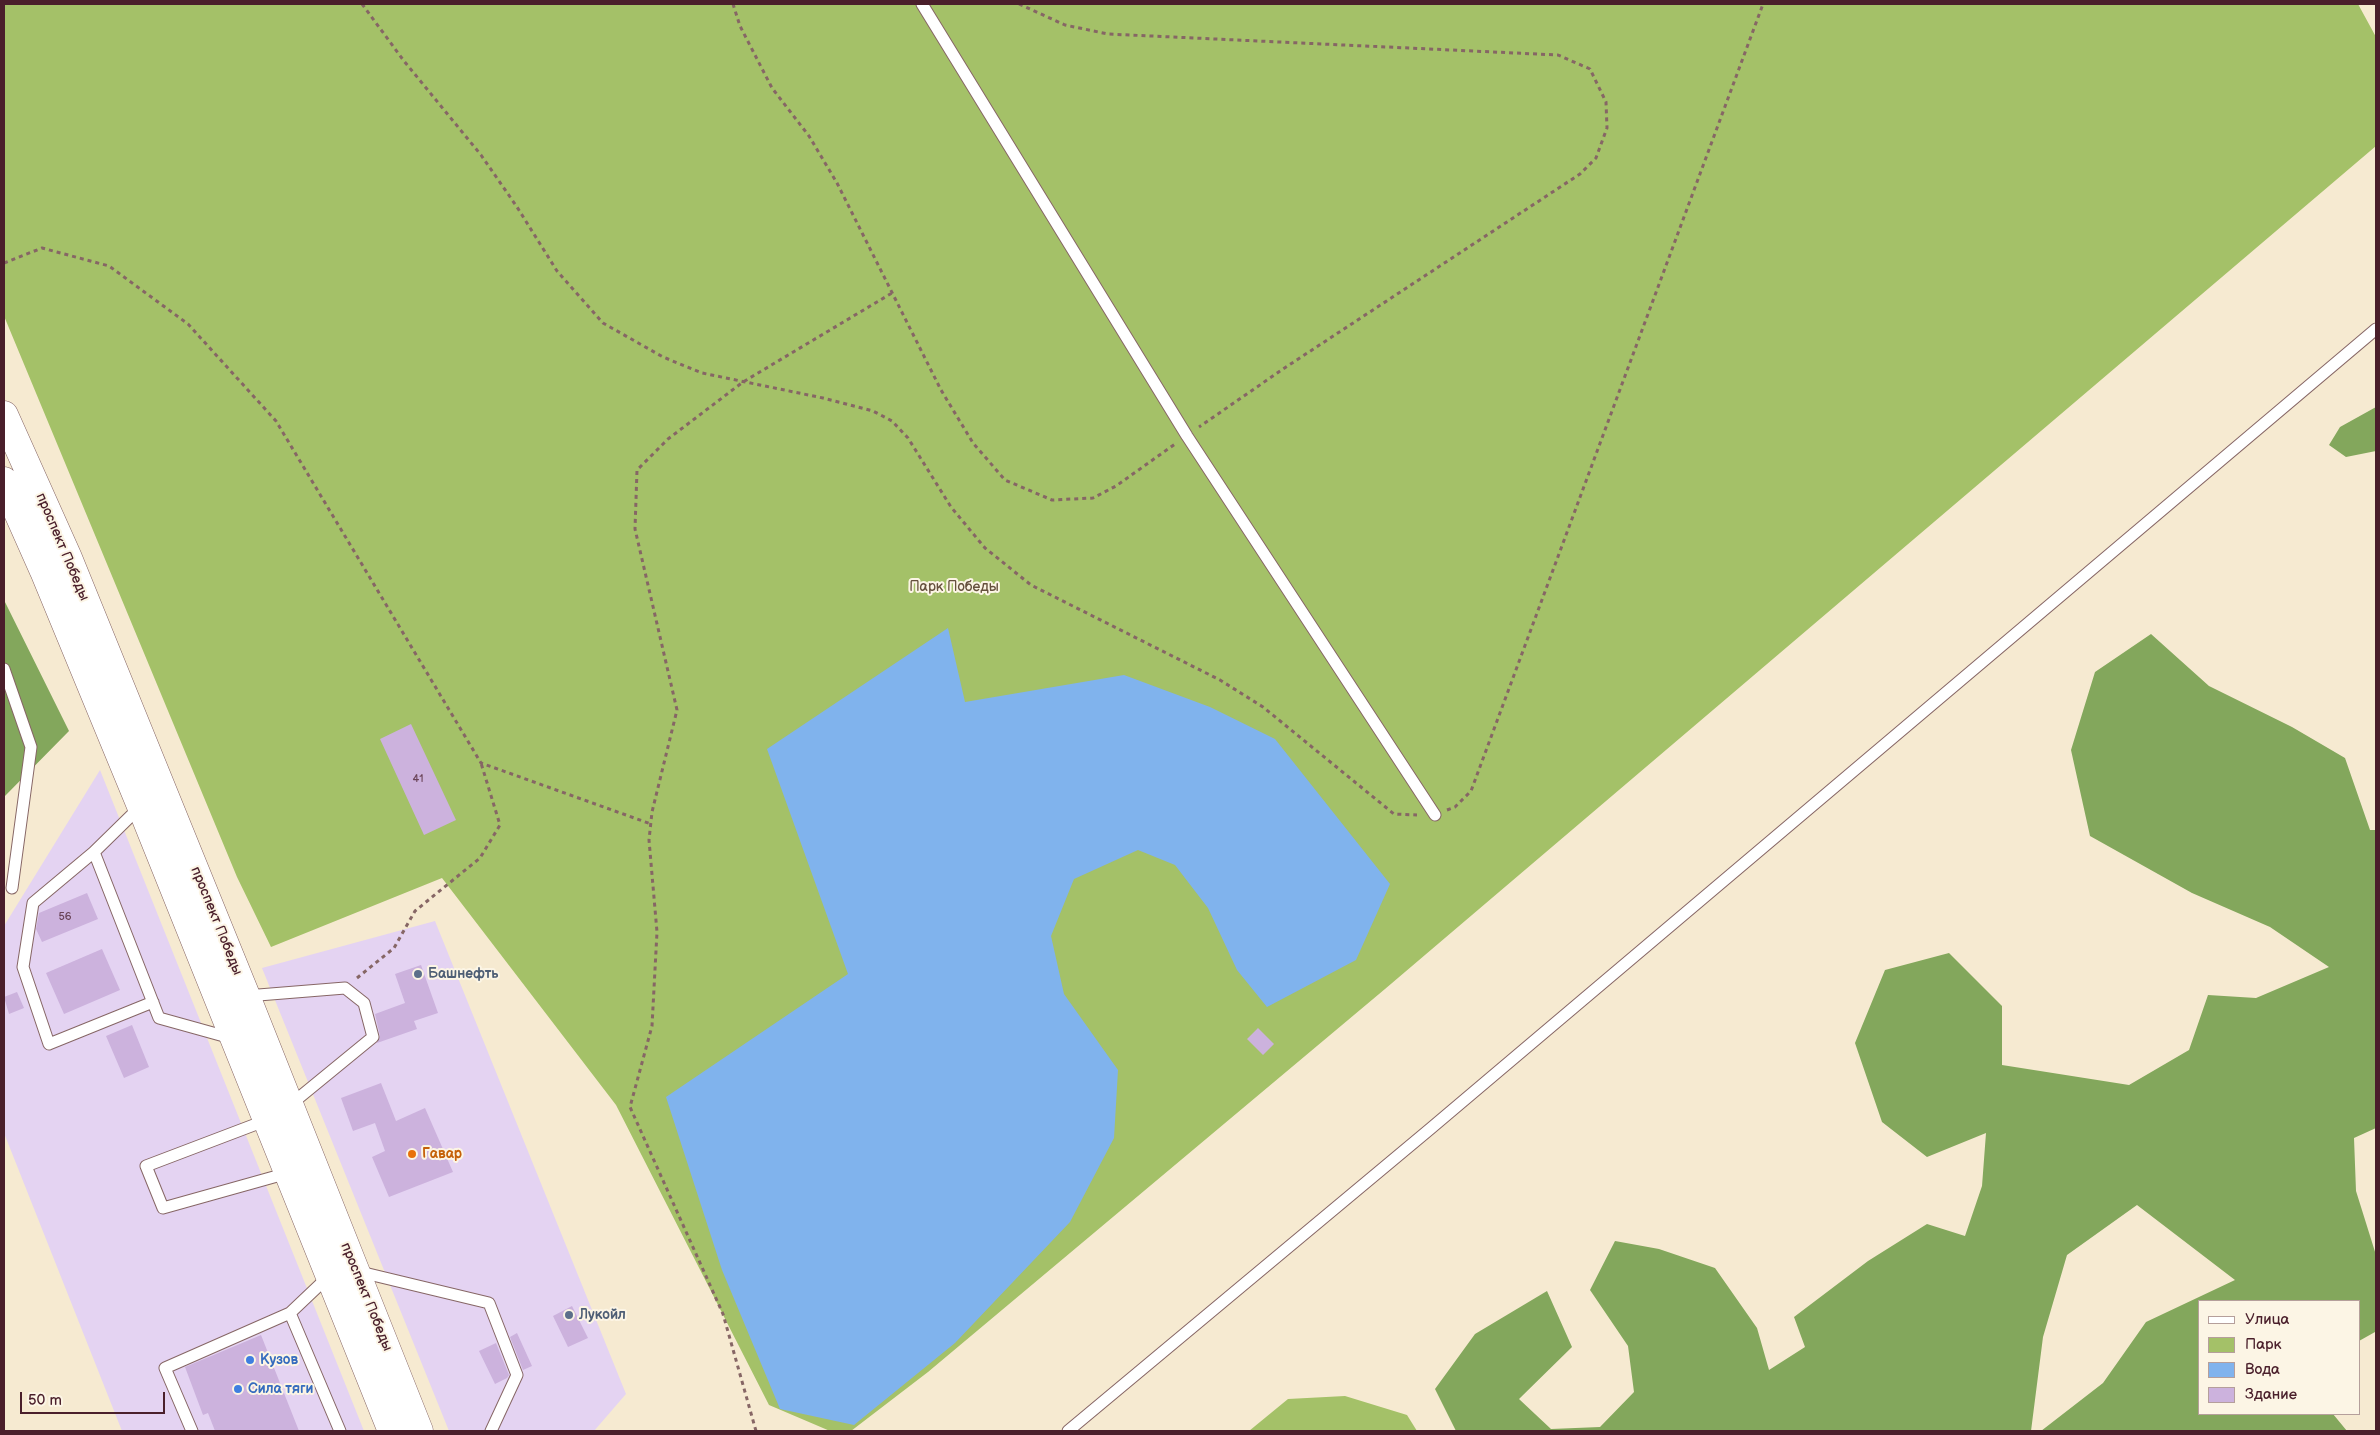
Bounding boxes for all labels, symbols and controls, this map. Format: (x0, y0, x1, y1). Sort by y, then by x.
street label: проспект Победы (32, 490, 92, 604)
park label: Парк Победы (909, 579, 999, 595)
house number: 41 (413, 772, 423, 786)
street label: проспект Победы (187, 864, 245, 978)
house number: 56 (58, 910, 72, 924)
place label: Башнефть (428, 966, 498, 982)
marker: Башнефть (412, 968, 424, 980)
place label: Гавар (422, 1146, 462, 1162)
marker: Гавар (406, 1148, 418, 1160)
street label: проспект Победы (337, 1240, 395, 1354)
legend (2198, 1300, 2360, 1415)
place label: Лукойл (579, 1307, 626, 1323)
marker: Лукойл (563, 1309, 575, 1321)
text: Улица (2245, 1310, 2289, 1329)
text: Парк (2245, 1335, 2282, 1354)
place label: Кузов (260, 1352, 298, 1368)
marker: Кузов (244, 1354, 256, 1366)
text: Вода (2245, 1360, 2280, 1379)
place label: Сила тяги (248, 1381, 314, 1397)
scale bar (22, 1382, 168, 1414)
marker: Сила тяги (232, 1383, 244, 1395)
text: Здание (2245, 1385, 2297, 1404)
text: 50 m (28, 1391, 62, 1410)

